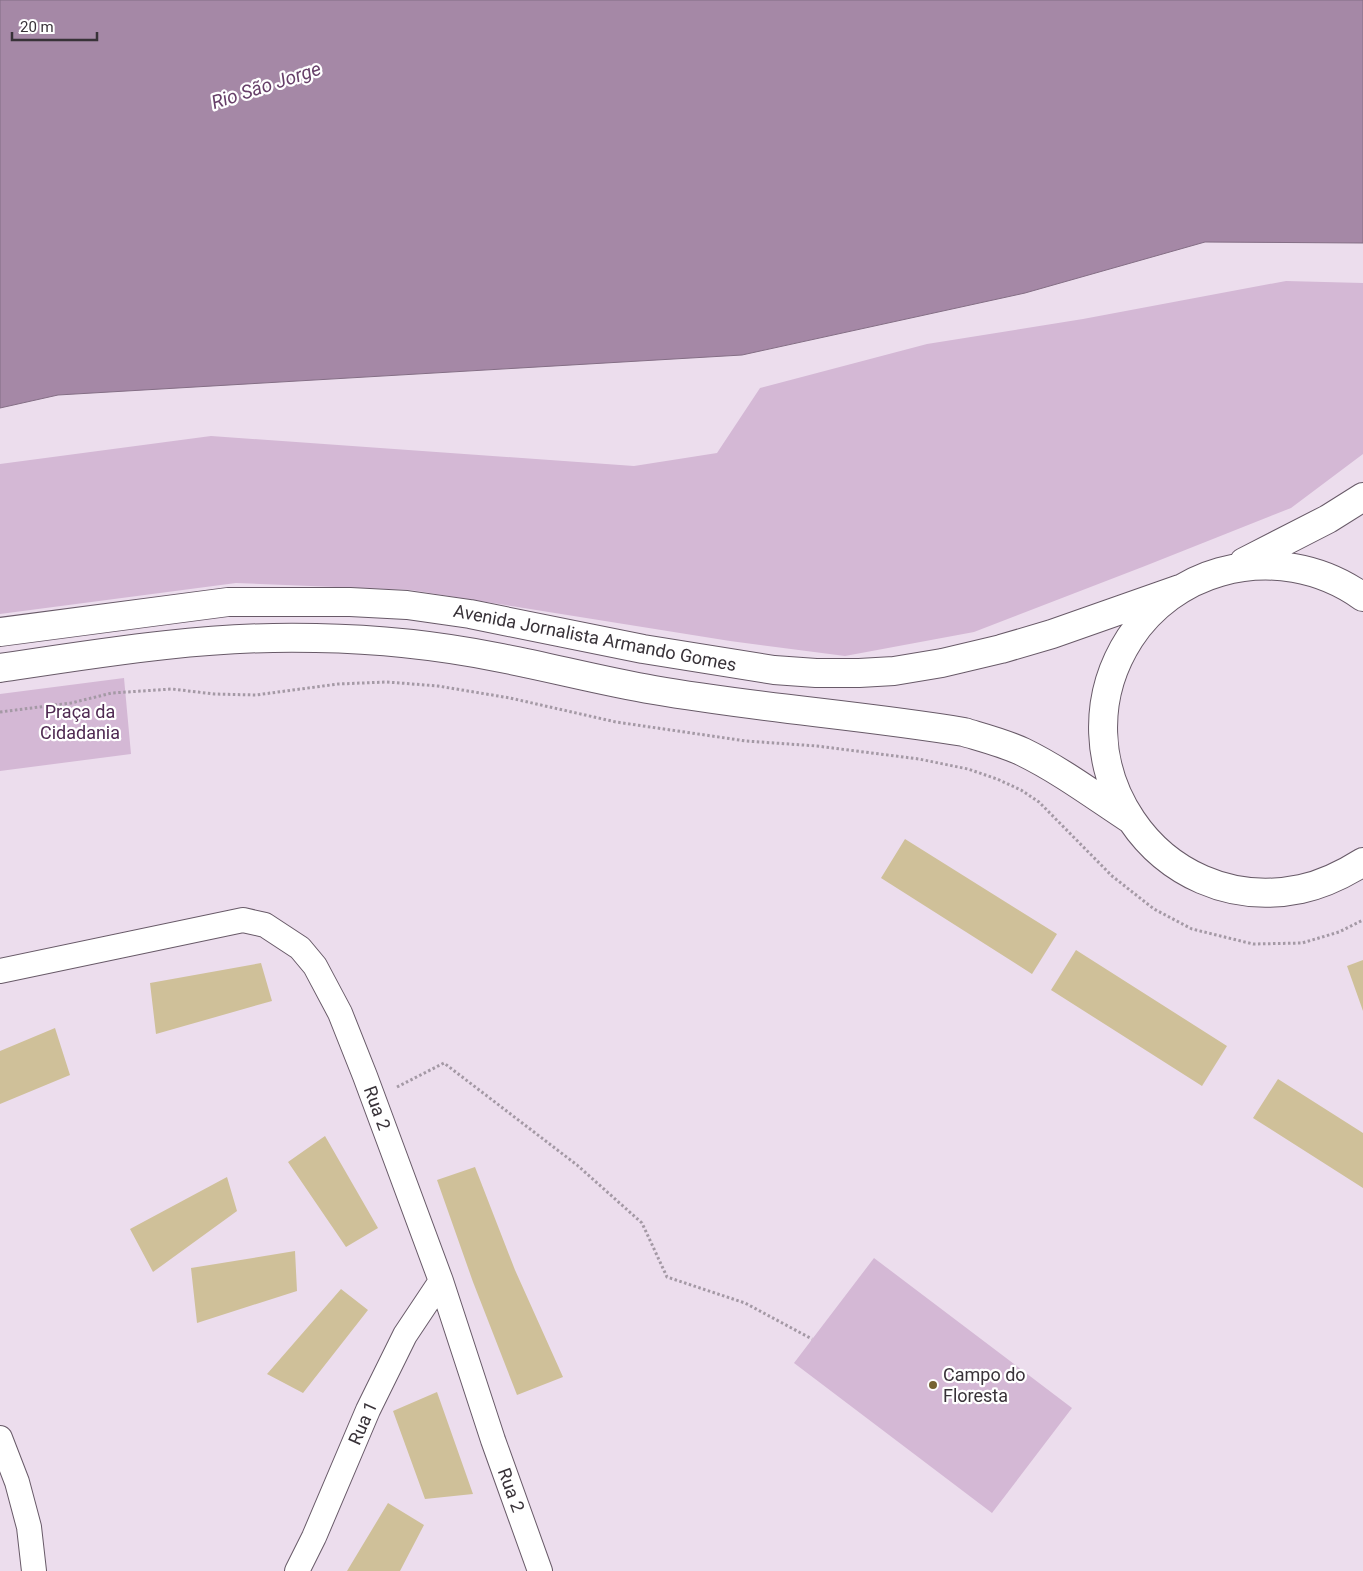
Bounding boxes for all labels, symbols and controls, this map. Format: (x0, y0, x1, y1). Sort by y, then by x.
scale bar (12, 10, 98, 42)
text: 20 m (20, 18, 54, 36)
water label: Rio São Jorge (208, 57, 324, 114)
street label: Avenida Jornalista Armando Gomes (452, 600, 738, 675)
park label: Praça da Cidadania (40, 701, 120, 743)
street label: Rua 2 (360, 1083, 395, 1133)
place label: Campo do Floresta (943, 1364, 1026, 1406)
marker: Campo do Floresta (927, 1379, 939, 1391)
street label: Rua 1 (344, 1398, 381, 1448)
street label: Rua 2 (494, 1465, 529, 1515)

